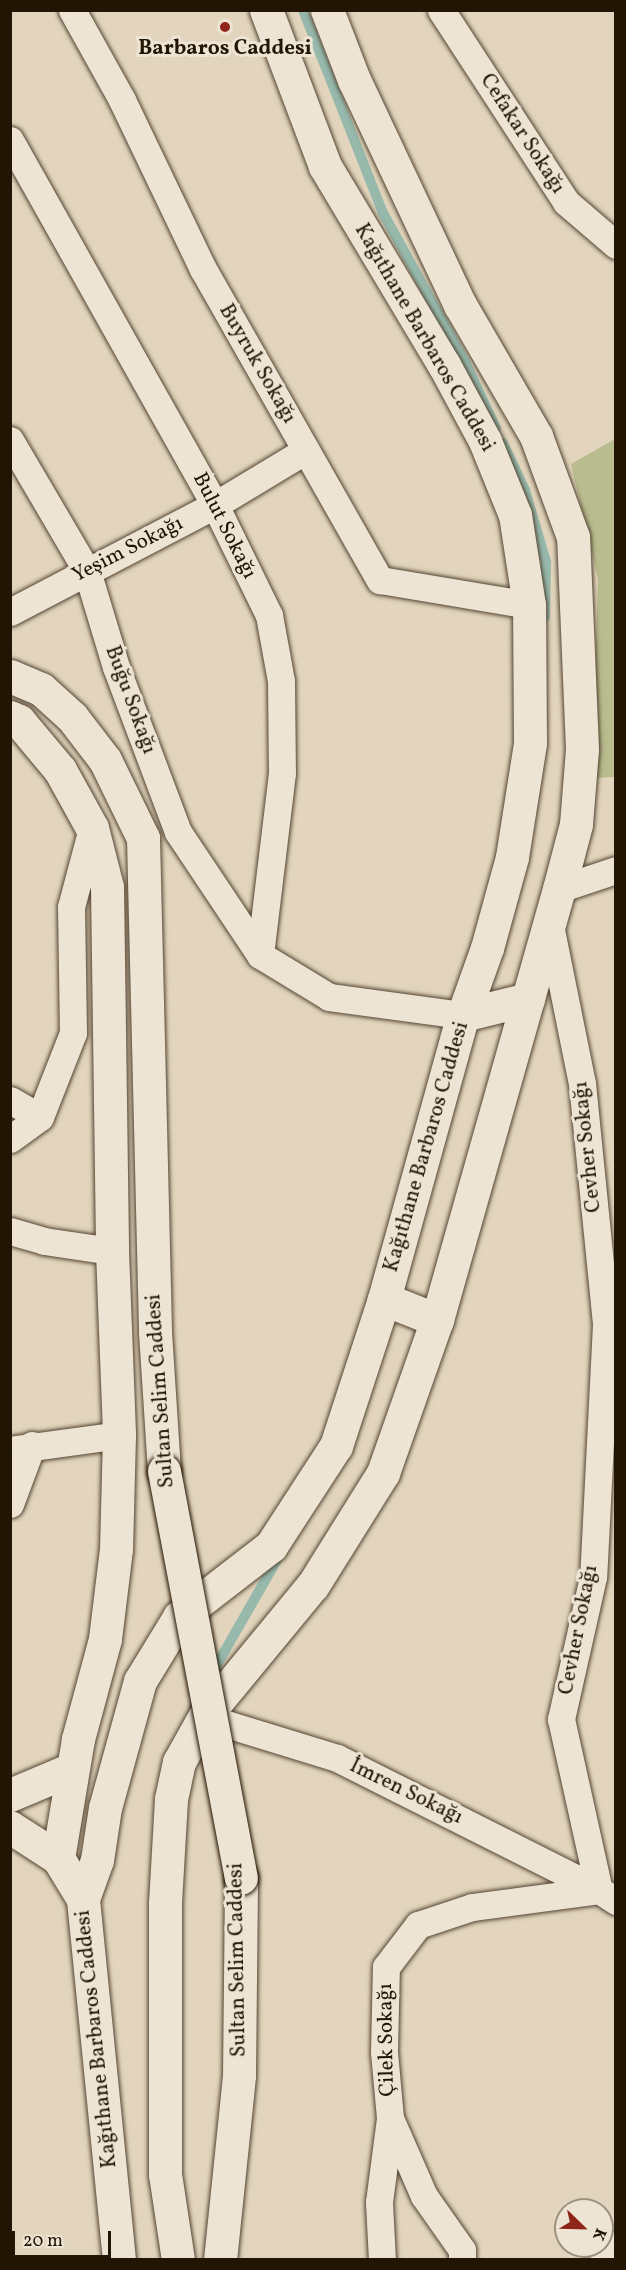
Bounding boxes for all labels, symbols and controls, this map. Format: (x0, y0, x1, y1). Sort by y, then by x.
marker: Barbaros Caddesi (218, 20, 232, 34)
place label: Barbaros Caddesi (138, 36, 312, 62)
street label: Cefakar Sokağı (474, 69, 570, 199)
street label: Kağıthane Barbaros Caddesi (348, 219, 500, 457)
street label: Buyruk Sokağı (213, 300, 301, 428)
street label: Bulut Sokağı (186, 469, 262, 583)
street label: Yeşim Sokağı (68, 511, 188, 589)
street label: Buğu Sokağı (99, 642, 161, 758)
street label: Kağıthane Barbaros Caddesi (379, 1019, 475, 1275)
street label: Cevher Sokağı (569, 1080, 607, 1214)
street label: Sultan Selim Caddesi (142, 1293, 180, 1489)
street label: Cevher Sokağı (554, 1563, 604, 1697)
street label: İmren Sokağı (345, 1754, 467, 1830)
street label: Sultan Selim Caddesi (224, 1863, 252, 2057)
street label: Kağıthane Barbaros Caddesi (71, 1909, 123, 2169)
street label: Çilek Sokağı (373, 1983, 401, 2097)
north arrow (554, 2198, 614, 2258)
scale bar (15, 2219, 114, 2257)
text: K (586, 2225, 611, 2244)
text: 20 m (23, 2229, 63, 2254)

